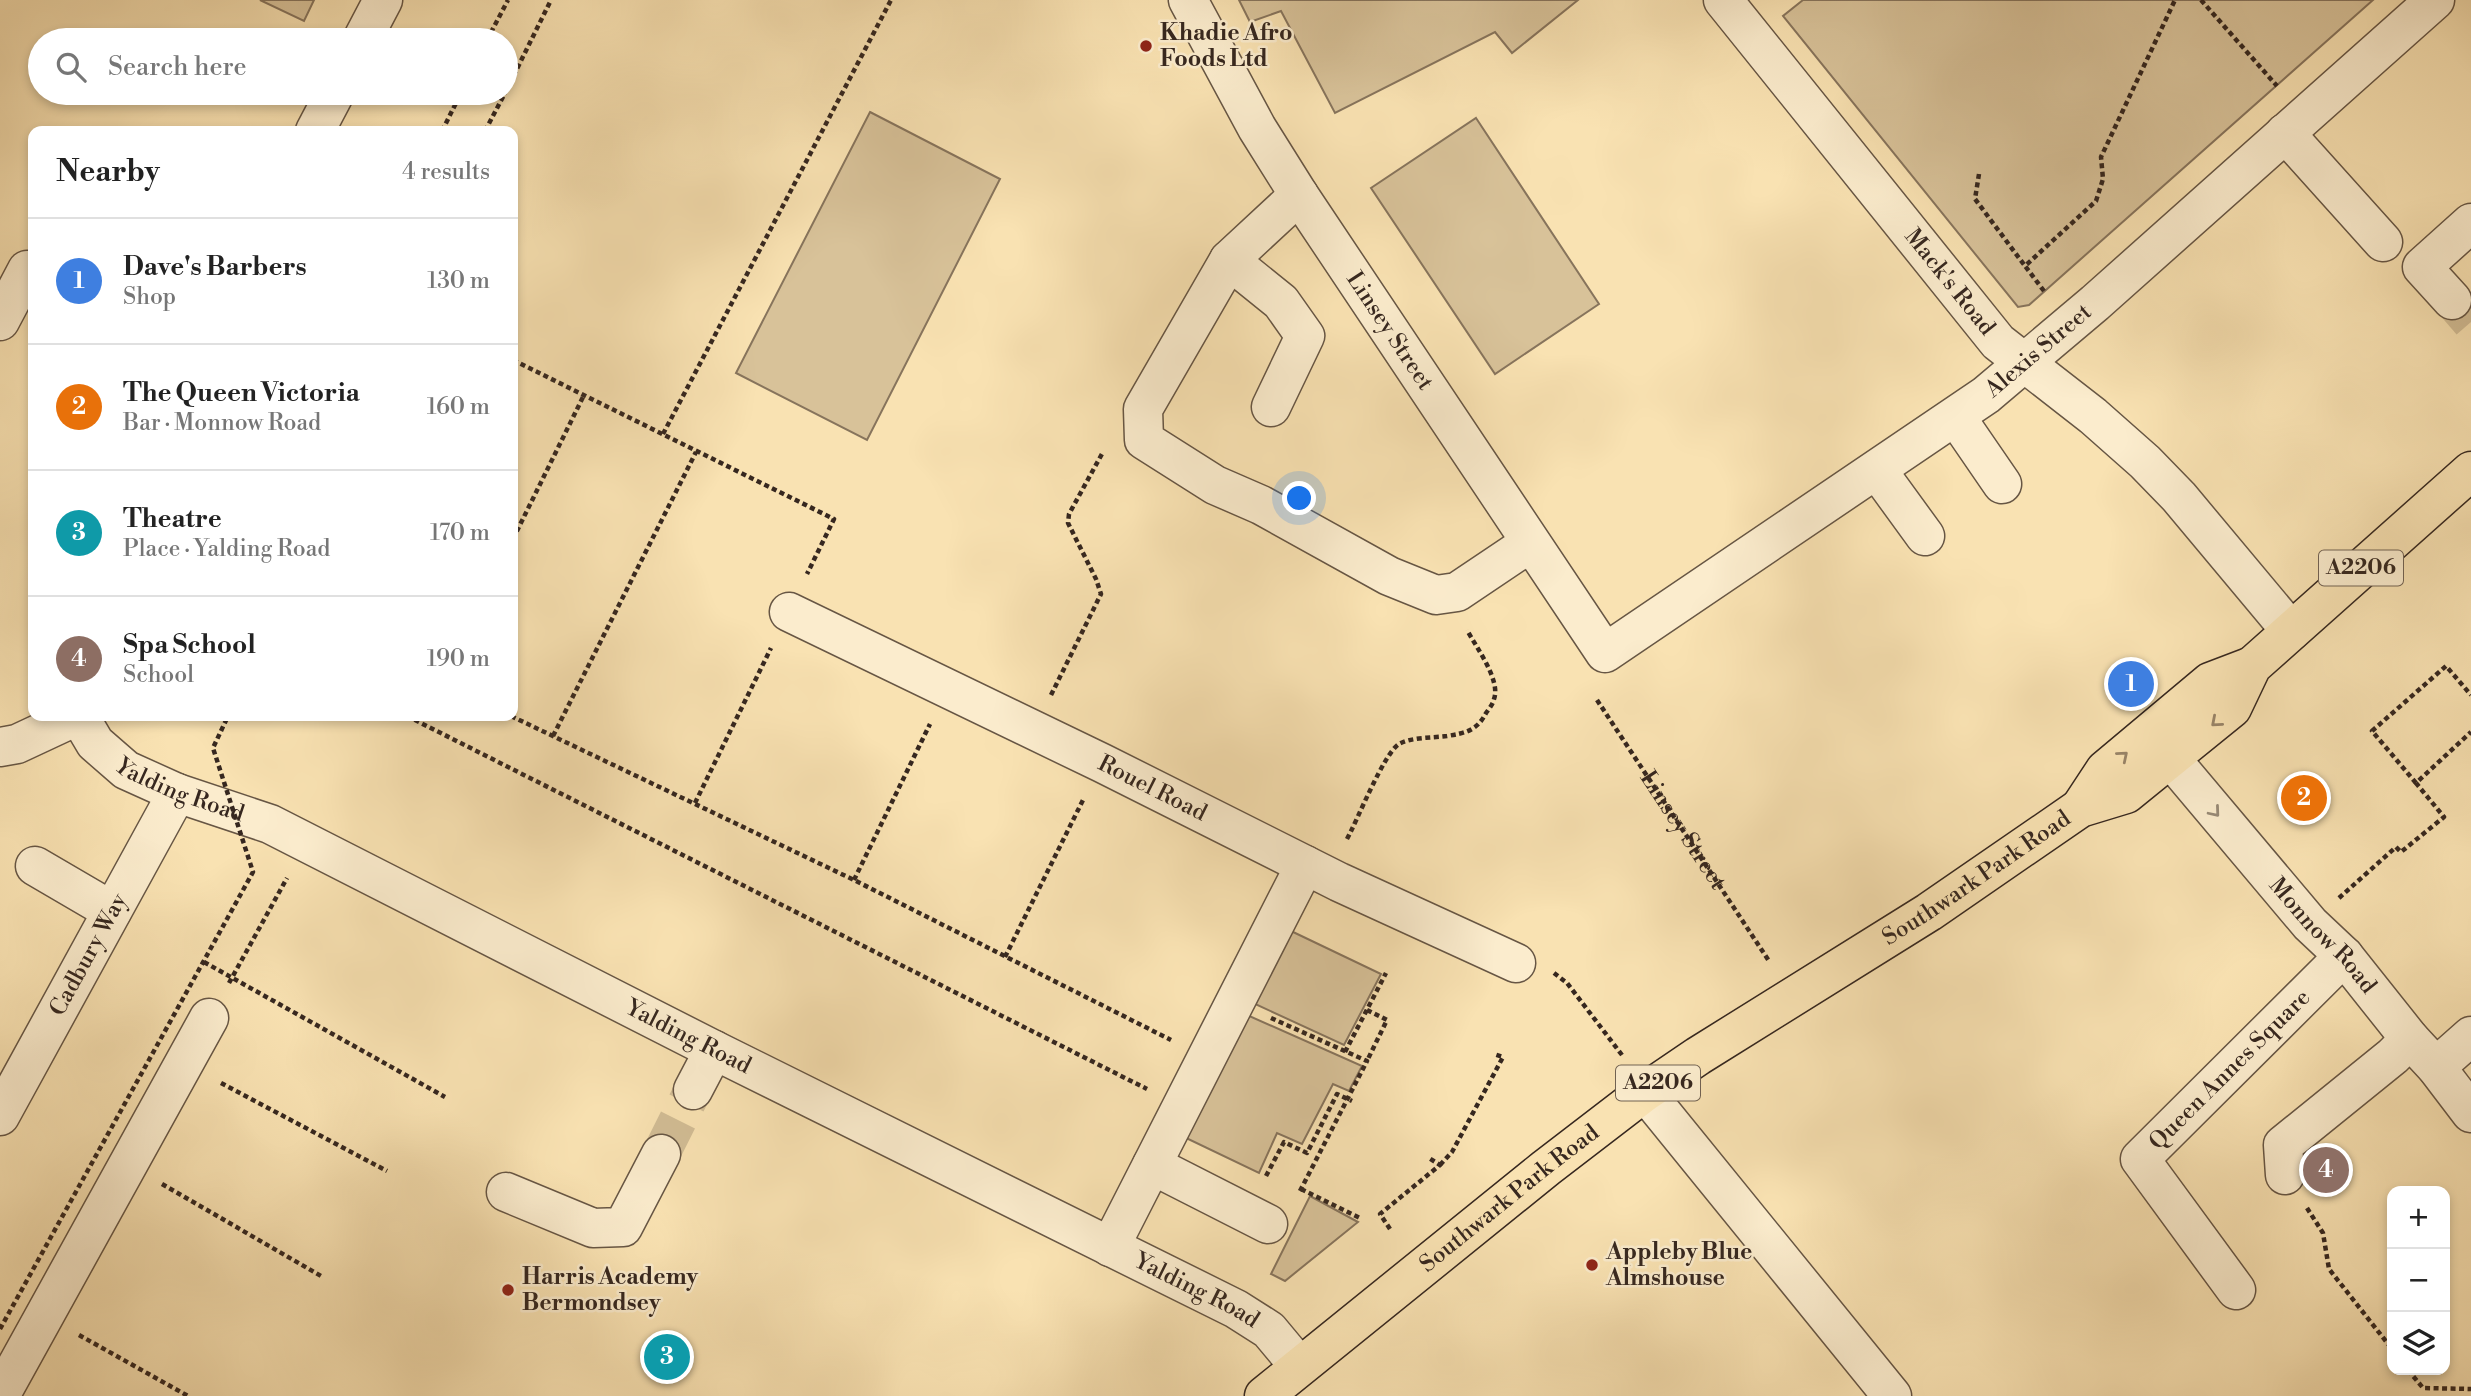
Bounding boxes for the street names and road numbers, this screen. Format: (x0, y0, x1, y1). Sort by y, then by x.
street label: Mack's Road (1899, 223, 2001, 341)
street label: Linsey Street (1340, 266, 1439, 396)
street label: Alexis Street (1979, 298, 2097, 404)
road number: A2206 (2319, 550, 2403, 586)
street label: Rouel Road (1093, 749, 1212, 827)
street label: Yalding Road (108, 752, 248, 828)
street label: Linsey Street (1634, 766, 1732, 895)
street label: Southwark Park Road (1877, 805, 2076, 952)
street label: Monnow Road (2263, 872, 2382, 999)
street label: Cadbury Way (44, 888, 134, 1021)
street label: Queen Annes Square (2143, 984, 2316, 1156)
street label: Yalding Road (620, 993, 756, 1080)
road number: A2206 (1616, 1066, 1700, 1100)
street label: Southwark Park Road (1414, 1119, 1605, 1278)
street label: Yalding Road (1129, 1246, 1265, 1334)

